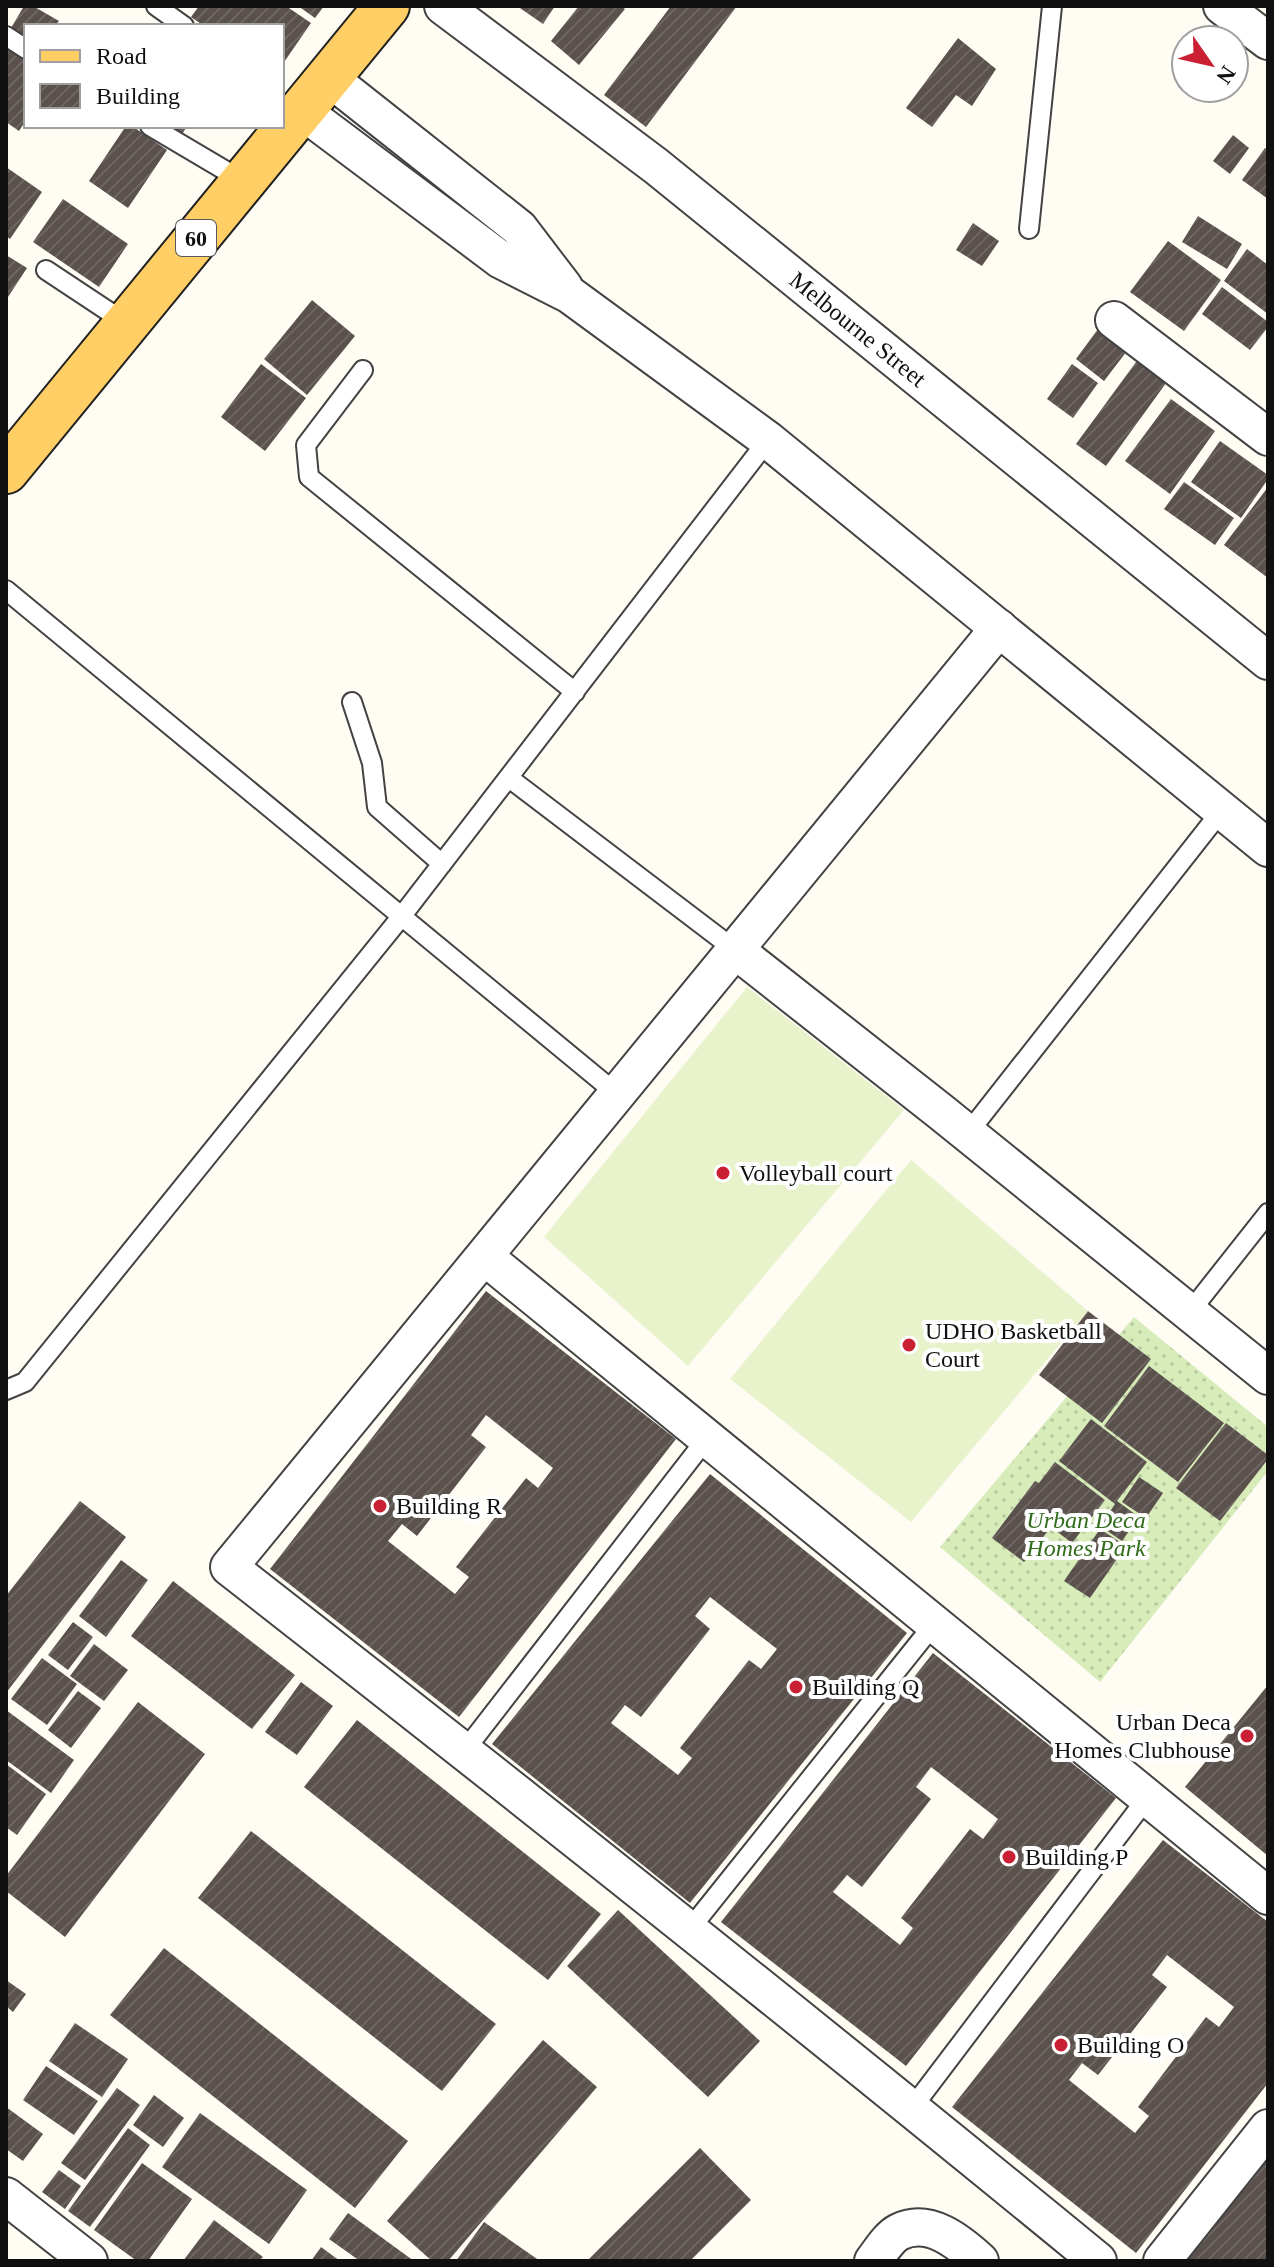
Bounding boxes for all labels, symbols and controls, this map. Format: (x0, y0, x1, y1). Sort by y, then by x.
legend (24, 24, 284, 128)
north arrow (1170, 24, 1250, 104)
text: Road (96, 43, 147, 69)
text: N (1211, 61, 1241, 89)
text: Building (96, 83, 180, 109)
road number: 60 (176, 220, 216, 256)
street label: Melbourne Street (785, 267, 931, 392)
place label: Volleyball court (739, 1160, 893, 1186)
marker: Volleyball court (714, 1164, 732, 1182)
place label: UDHO Basketball Court (925, 1318, 1102, 1372)
marker: UDHO Basketball Court (900, 1336, 918, 1354)
place label: Building R (396, 1493, 502, 1519)
marker: Building R (371, 1497, 389, 1515)
park label: Urban Deca Homes Park (1025, 1507, 1146, 1561)
place label: Building Q (812, 1674, 919, 1700)
marker: Building Q (787, 1678, 805, 1696)
place label: Urban Deca Homes Clubhouse (1054, 1709, 1231, 1763)
marker: Urban Deca Homes Clubhouse (1238, 1727, 1256, 1745)
place label: Building P (1025, 1844, 1128, 1870)
marker: Building P (1000, 1848, 1018, 1866)
place label: Building O (1077, 2032, 1184, 2058)
marker: Building O (1052, 2036, 1070, 2054)

